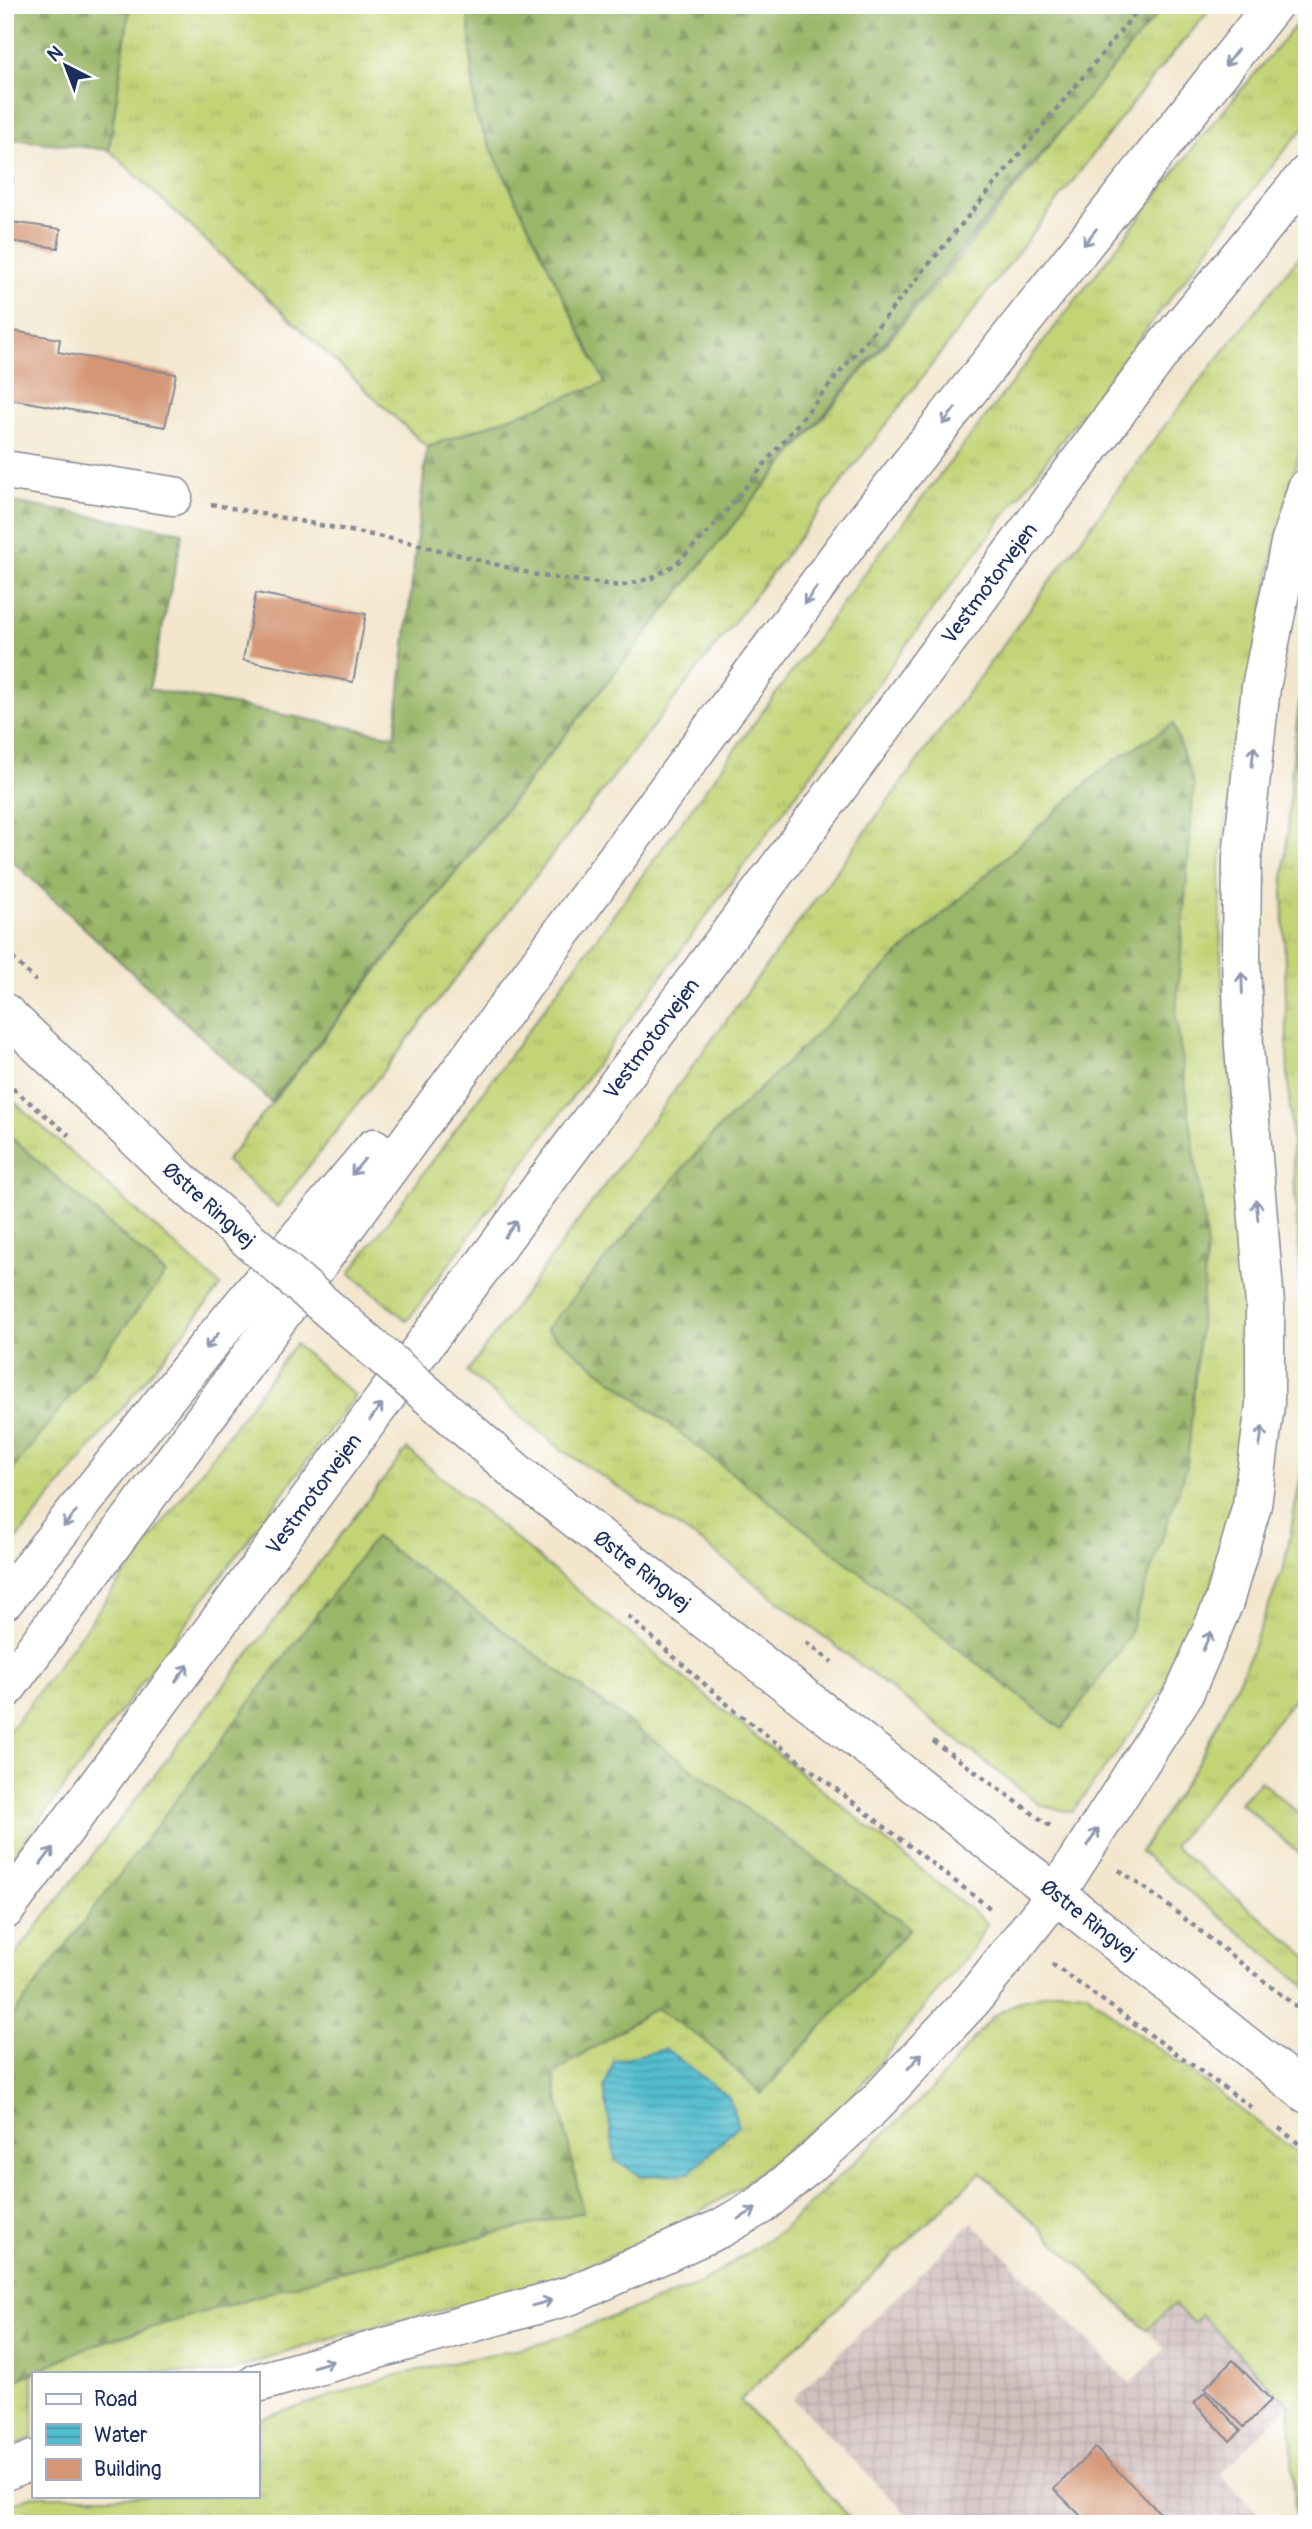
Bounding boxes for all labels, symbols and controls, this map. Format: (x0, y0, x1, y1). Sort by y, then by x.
north arrow (32, 32, 102, 102)
text: N (42, 41, 68, 67)
one-way arrow (1223, 49, 1238, 67)
one-way arrow (1082, 227, 1097, 246)
one-way arrow (941, 406, 956, 424)
street label: Vestmotorvejen (936, 518, 1044, 650)
one-way arrow (803, 586, 817, 605)
one-way arrow (1247, 745, 1260, 768)
one-way arrow (1235, 972, 1248, 995)
street label: Vestmotorvejen (598, 973, 706, 1105)
street label: Østre Ringvej (157, 1157, 261, 1254)
one-way arrow (350, 1158, 366, 1176)
one-way arrow (1250, 1199, 1263, 1222)
one-way arrow (504, 1220, 519, 1239)
one-way arrow (204, 1332, 220, 1350)
one-way arrow (369, 1403, 383, 1422)
one-way arrow (1255, 1426, 1268, 1449)
street label: Vestmotorvejen (260, 1428, 368, 1560)
one-way arrow (63, 1509, 78, 1528)
street label: Østre Ringvej (588, 1525, 696, 1618)
one-way arrow (1201, 1631, 1214, 1652)
one-way arrow (175, 1665, 190, 1683)
one-way arrow (1086, 1828, 1100, 1847)
one-way arrow (39, 1847, 54, 1866)
street label: Østre Ringvej (1035, 1874, 1142, 1967)
one-way arrow (906, 2053, 923, 2070)
one-way arrow (736, 2206, 756, 2220)
one-way arrow (531, 2296, 553, 2309)
one-way arrow (311, 2357, 334, 2370)
legend (32, 2372, 259, 2498)
text: Road (94, 2386, 138, 2413)
text: Water (94, 2422, 148, 2449)
text: Building (94, 2456, 161, 2483)

